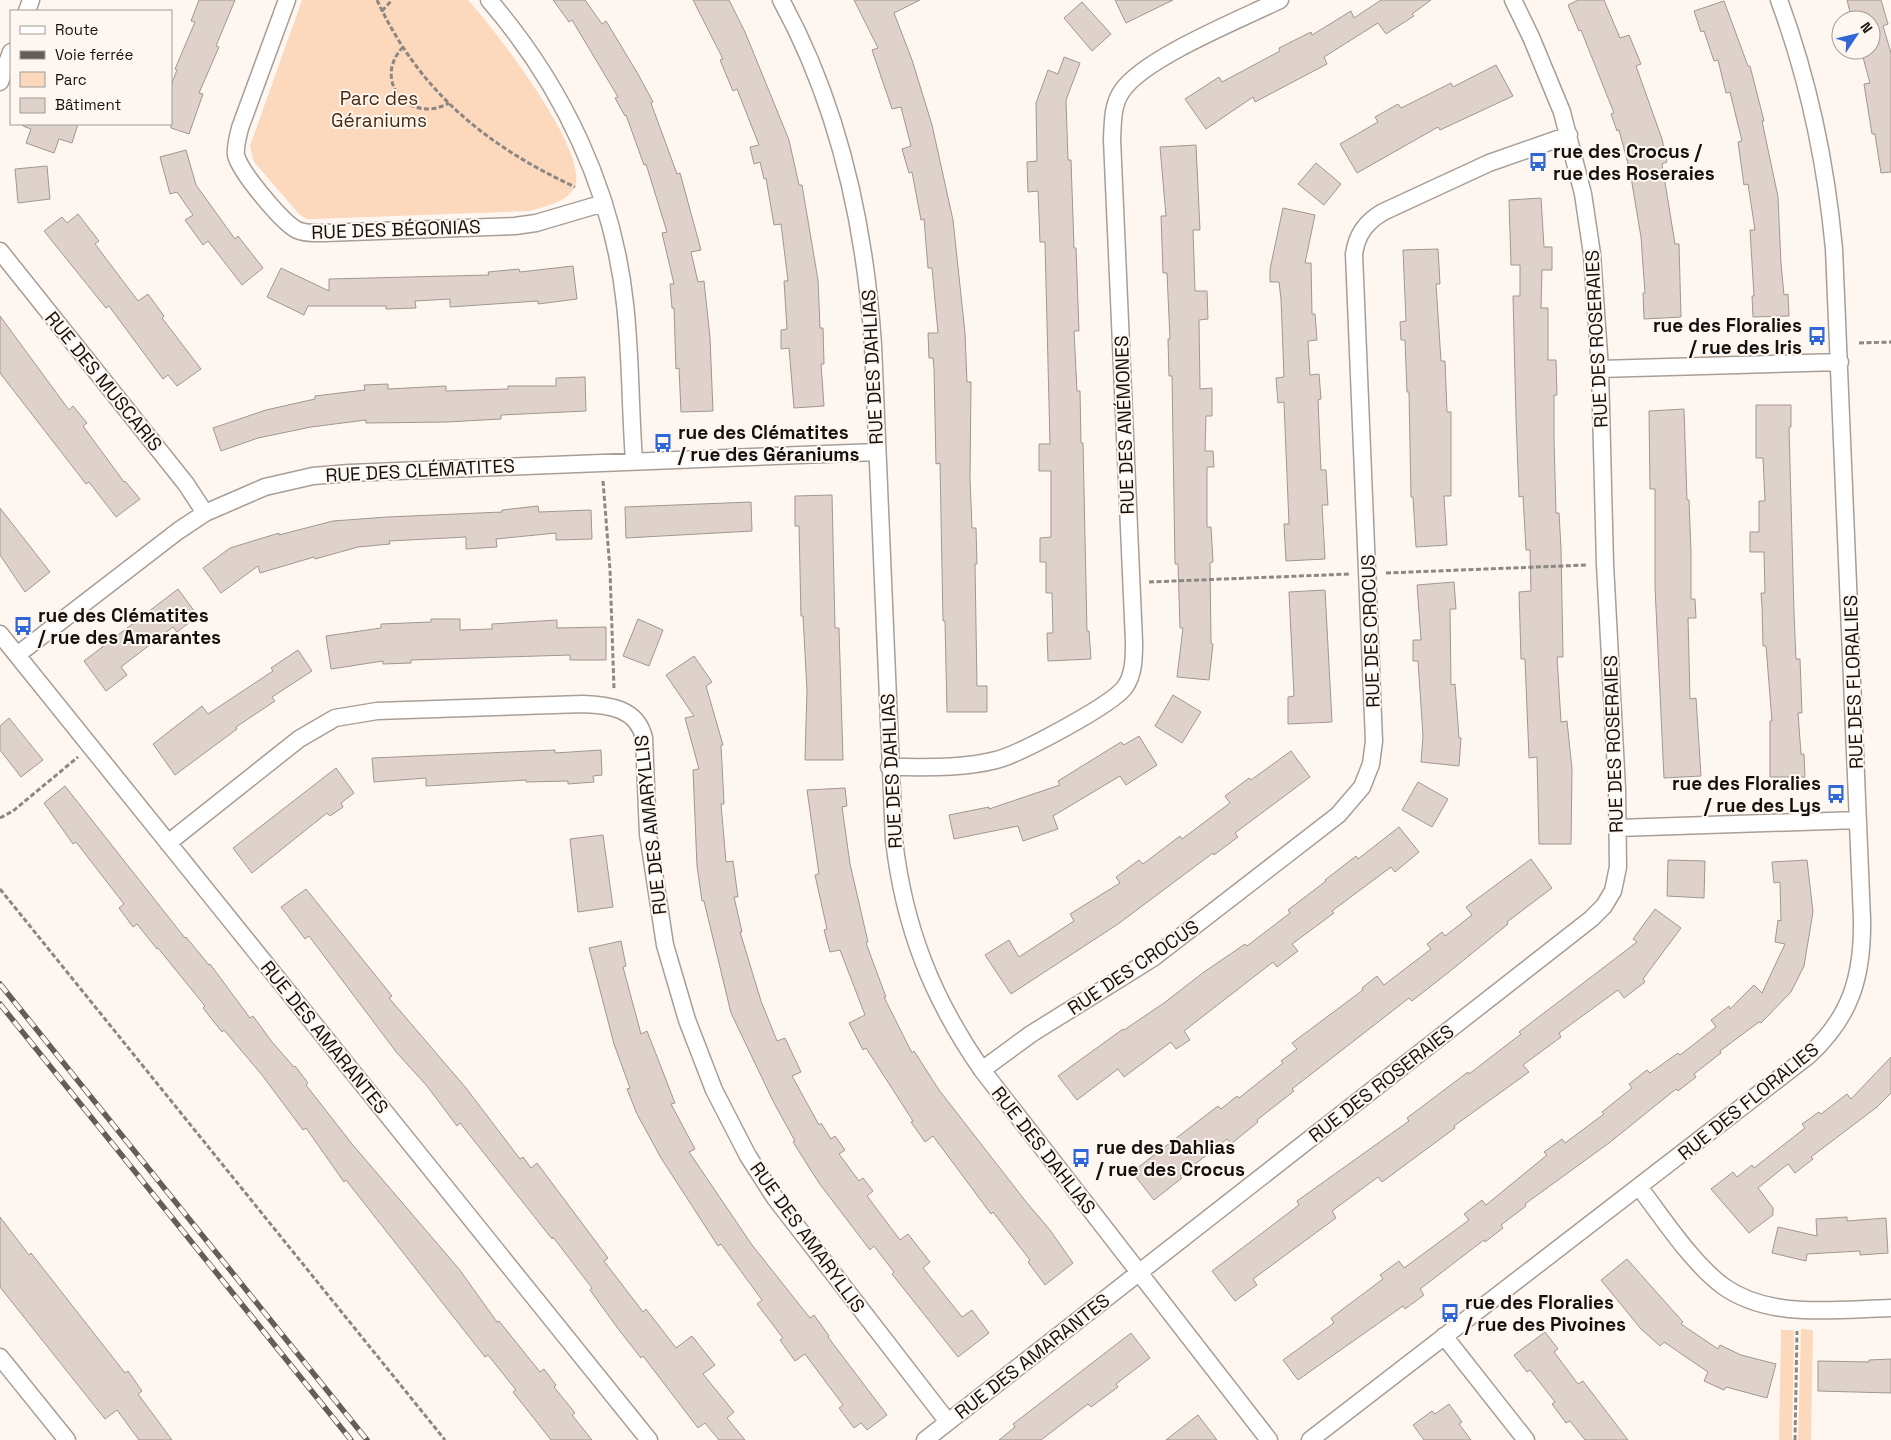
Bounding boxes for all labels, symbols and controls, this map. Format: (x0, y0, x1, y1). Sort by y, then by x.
legend (10, 10, 172, 125)
north arrow (1831, 10, 1881, 60)
text: N (1857, 19, 1877, 37)
text: Route (55, 20, 99, 39)
text: Voie ferrée (55, 45, 133, 64)
text: Parc (55, 70, 87, 89)
park label: Parc des Géraniums (331, 86, 427, 133)
text: Bâtiment (55, 95, 121, 114)
place label: rue des Crocus / rue des Roseraies (1553, 139, 1715, 186)
bus stop icon: rue des Crocus / rue des Roseraies (1527, 151, 1549, 173)
street label: RUE DES BÉGONIAS (311, 214, 481, 245)
street label: RUE DES ROSERAIES (1579, 249, 1614, 429)
street label: RUE DES DAHLIAS (856, 289, 889, 445)
street label: RUE DES MUSCARIS (39, 306, 168, 456)
place label: rue des Floralies / rue des Iris (1653, 313, 1802, 360)
bus stop icon: rue des Floralies / rue des Iris (1806, 325, 1828, 347)
street label: RUE DES ANÉMONES (1109, 335, 1140, 515)
place label: rue des Clématites / rue des Géraniums (677, 420, 860, 467)
bus stop icon: rue des Clématites / rue des Géraniums (652, 432, 674, 454)
street label: RUE DES CLÉMATITES (325, 453, 515, 488)
street label: RUE DES CROCUS (1355, 554, 1386, 708)
street label: RUE DES FLORALIES (1838, 594, 1869, 770)
place label: rue des Clématites / rue des Amarantes (37, 603, 221, 650)
bus stop icon: rue des Clématites / rue des Amarantes (12, 615, 34, 637)
street label: RUE DES ROSERAIES (1598, 655, 1629, 833)
street label: RUE DES DAHLIAS (875, 693, 908, 849)
street label: RUE DES AMARYLLIS (629, 734, 672, 916)
place label: rue des Floralies / rue des Lys (1672, 771, 1821, 818)
bus stop icon: rue des Floralies / rue des Lys (1825, 783, 1847, 805)
street label: RUE DES CROCUS (1063, 914, 1204, 1021)
street label: RUE DES AMARANTES (255, 956, 394, 1119)
street label: RUE DES ROSERAIES (1303, 1019, 1459, 1148)
street label: RUE DES FLORALIES (1673, 1037, 1824, 1166)
street label: RUE DES DAHLIAS (986, 1081, 1101, 1219)
place label: rue des Dahlias / rue des Crocus (1095, 1135, 1245, 1182)
bus stop icon: rue des Dahlias / rue des Crocus (1070, 1147, 1092, 1169)
street label: RUE DES AMARYLLIS (744, 1157, 871, 1318)
street label: RUE DES AMARANTES (950, 1288, 1115, 1425)
place label: rue des Floralies / rue des Pivoines (1464, 1290, 1626, 1337)
bus stop icon: rue des Floralies / rue des Pivoines (1439, 1302, 1461, 1324)

